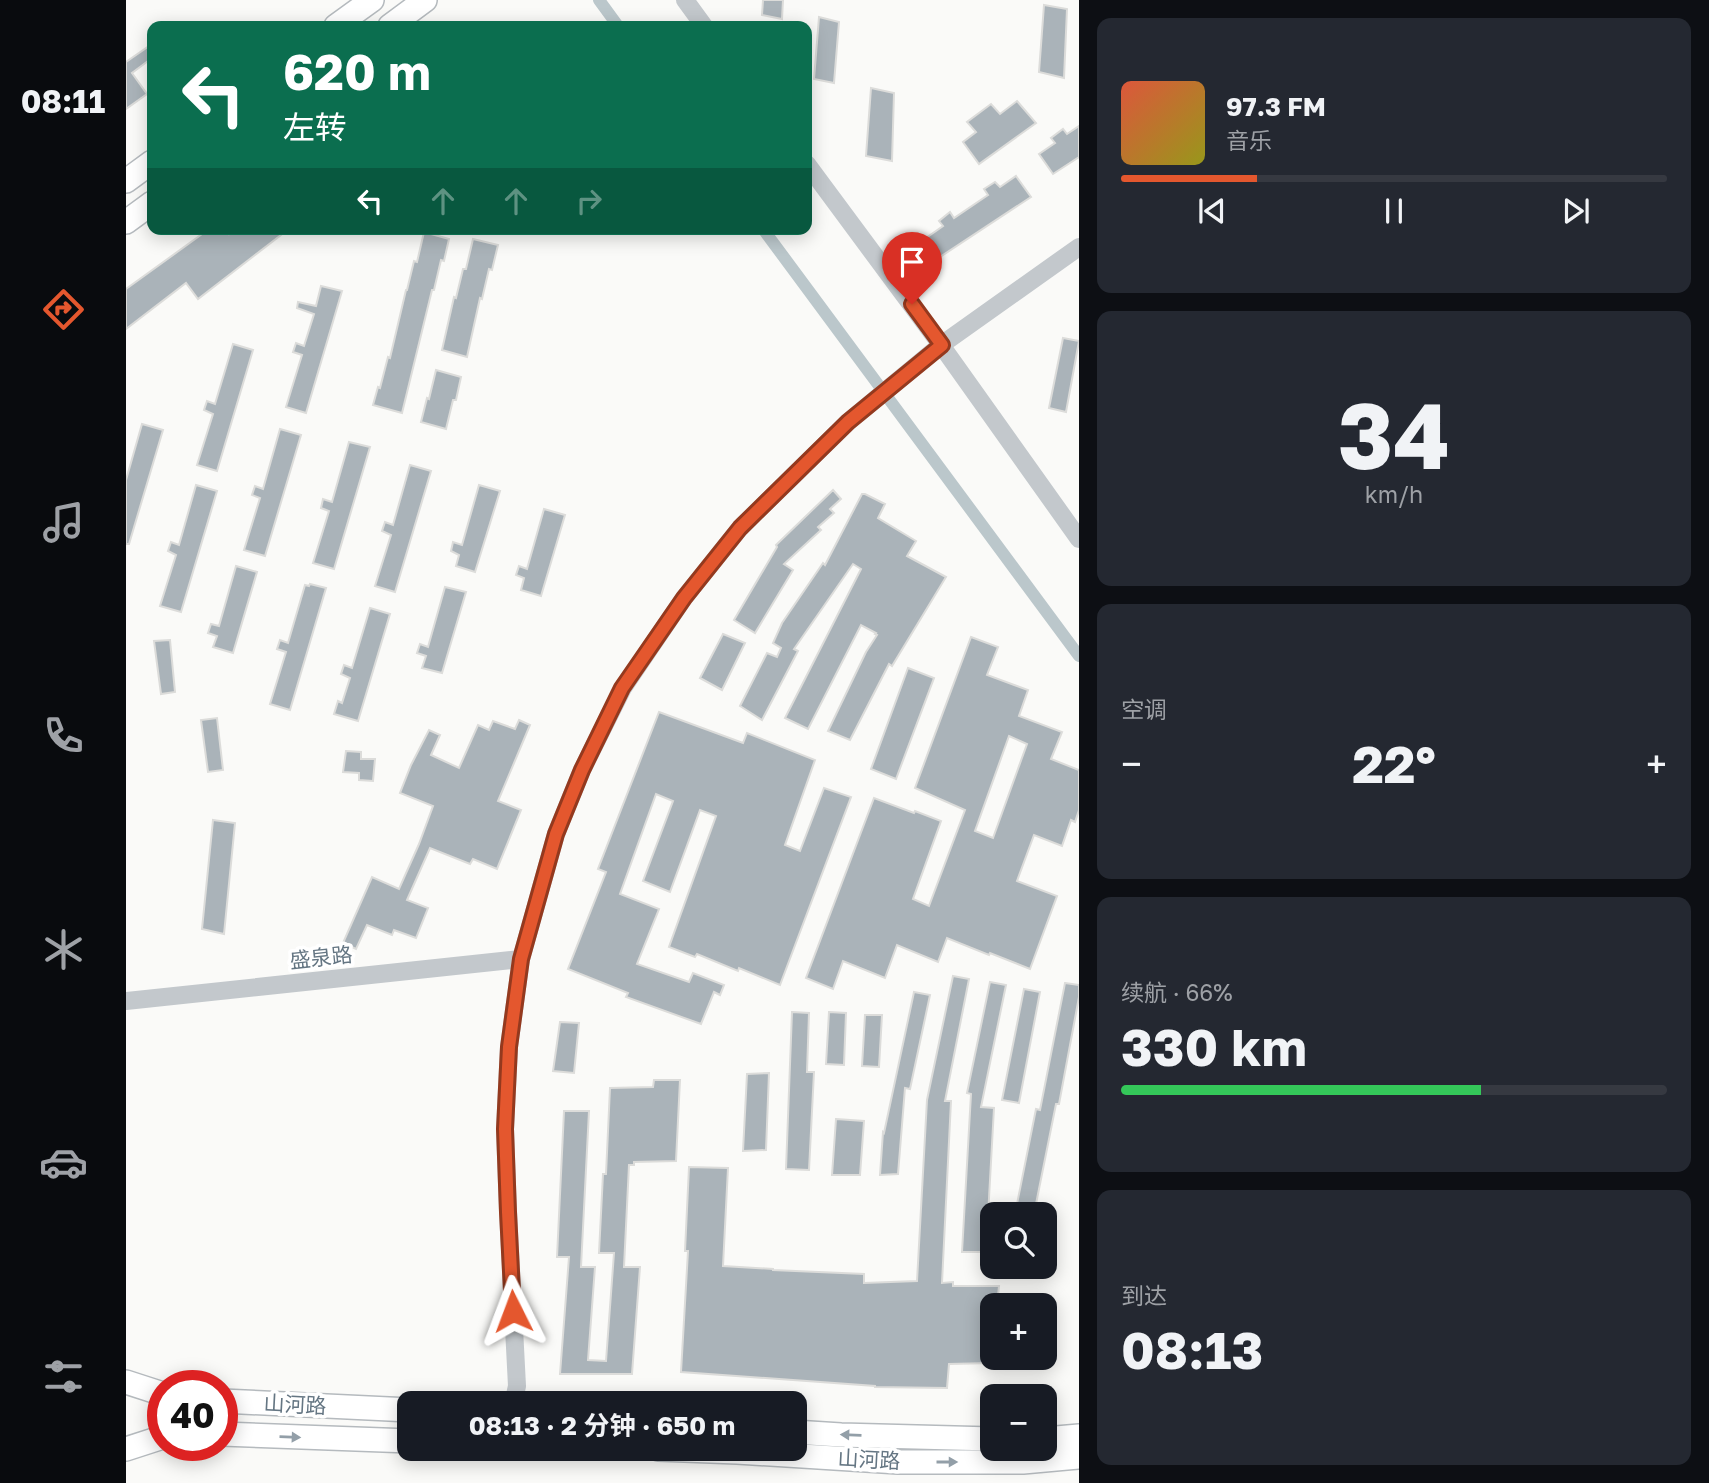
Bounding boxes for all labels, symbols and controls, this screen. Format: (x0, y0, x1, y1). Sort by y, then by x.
text: 620 m (283, 42, 431, 101)
icon: left (168, 49, 259, 140)
text: 08:11 (21, 82, 105, 120)
text: 97.3 FM (1226, 91, 1326, 122)
text: 左转 (283, 108, 347, 146)
text: 音乐 (1226, 126, 1272, 154)
icon: left (351, 182, 389, 220)
icon: ahead (424, 182, 462, 220)
icon: ahead (497, 182, 535, 220)
icon: right (570, 182, 608, 220)
icon: previous (1193, 192, 1231, 230)
icon: pause (1375, 192, 1413, 230)
icon: next (1557, 192, 1595, 230)
pin (882, 232, 942, 304)
icon: arrive (893, 243, 931, 281)
icon: directions (39, 285, 88, 334)
text: 34 (1338, 380, 1450, 489)
text: km/h (1365, 480, 1423, 508)
icon: music (39, 498, 88, 547)
text: 空调 (1121, 695, 1167, 723)
icon: phone (39, 711, 88, 760)
text: 22° (1352, 732, 1436, 794)
text: − (1121, 741, 1142, 786)
text: + (1646, 741, 1667, 786)
icon: climate (39, 925, 88, 974)
street label: 盛泉路 (288, 941, 354, 973)
text: 续航 · 66% (1121, 978, 1233, 1006)
text: 330 km (1121, 1015, 1307, 1077)
icon: car (39, 1138, 88, 1187)
map controls (980, 1202, 1057, 1461)
button: search (980, 1202, 1057, 1279)
position arrow (476, 1274, 550, 1348)
text: 到达 (1121, 1281, 1167, 1309)
button: + (980, 1293, 1057, 1370)
text: 08:13 (1121, 1318, 1263, 1380)
icon: filters (39, 1352, 88, 1401)
speed limit sign: 40 (147, 1370, 238, 1461)
button: − (980, 1384, 1057, 1461)
street label: 山河路 (263, 1389, 327, 1419)
text: 08:13 · 2 分钟 · 650 m (469, 1410, 735, 1441)
one-way arrow (839, 1430, 861, 1441)
one-way arrow (280, 1431, 302, 1442)
street label: 山河路 (837, 1444, 901, 1474)
one-way arrow (936, 1456, 958, 1468)

